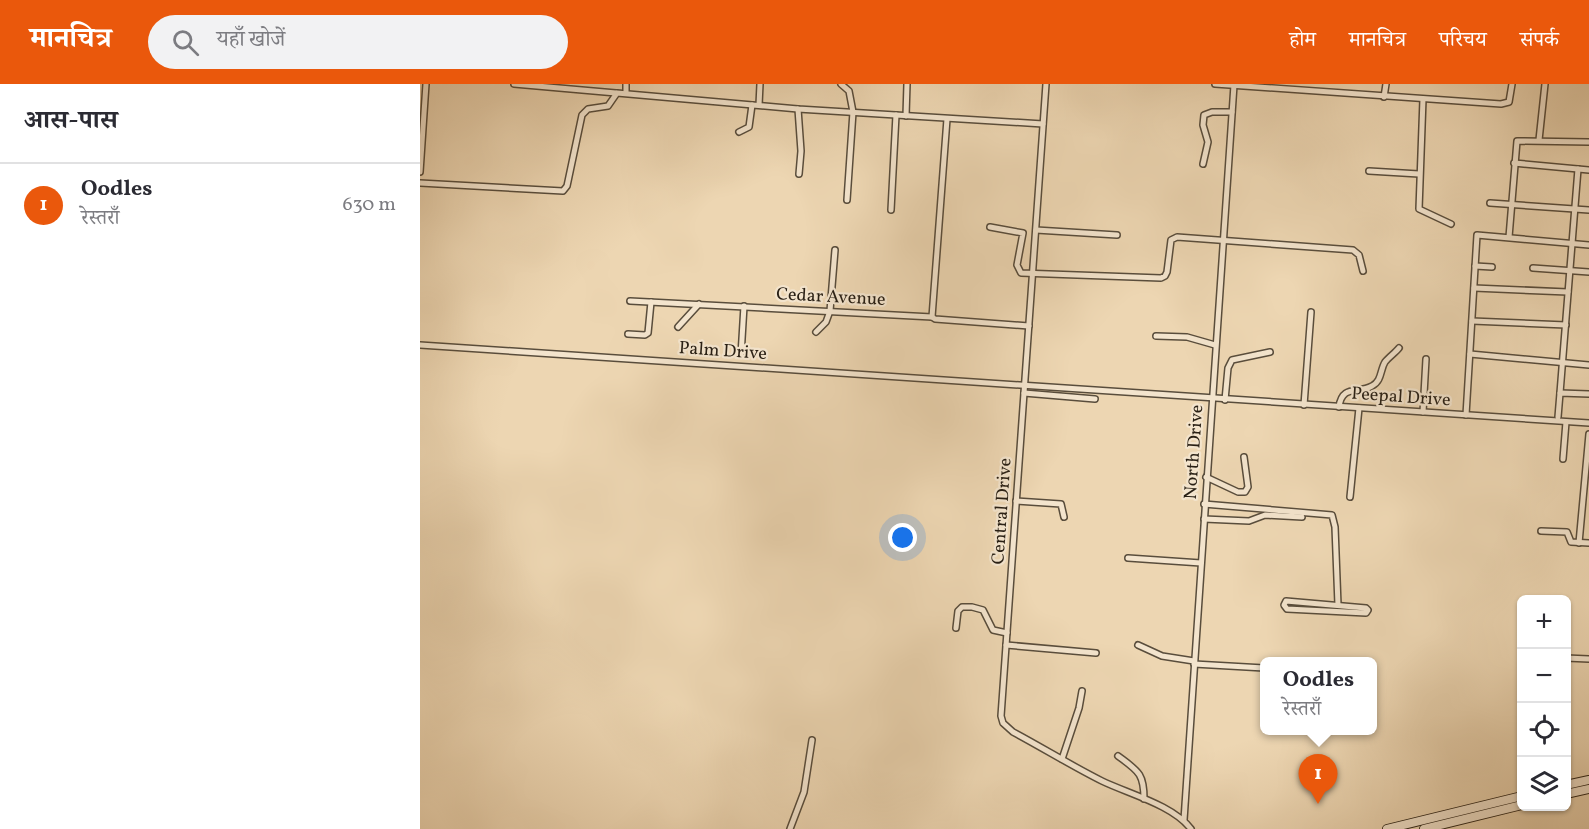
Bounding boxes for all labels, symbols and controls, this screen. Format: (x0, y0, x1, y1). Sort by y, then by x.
search box (148, 15, 568, 69)
text: मानचित्र (30, 20, 112, 59)
text: यहाँ खोजें (217, 25, 285, 56)
icon: search (169, 26, 202, 59)
text: होम (1289, 26, 1316, 55)
text: मानचित्र (1349, 26, 1406, 55)
text: परिचय (1439, 26, 1487, 55)
text: संपर्क (1520, 26, 1559, 55)
text: आस-पास (24, 103, 118, 139)
text: Oodles (81, 174, 152, 205)
text: 1 (39, 191, 48, 219)
text: 630 m (343, 191, 396, 219)
text: रेस्तराँ (81, 205, 119, 233)
street label: Cedar Avenue (776, 282, 886, 313)
street label: Palm Drive (678, 336, 768, 367)
street label: Peepal Drive (1350, 382, 1451, 413)
street label: North Drive (1179, 404, 1210, 500)
street label: Central Drive (986, 457, 1019, 565)
your location (888, 523, 917, 552)
map controls (1517, 595, 1571, 811)
button: + (1517, 595, 1571, 649)
button: − (1517, 649, 1571, 703)
popup (1260, 657, 1377, 735)
text: Oodles (1283, 665, 1354, 696)
text: रेस्तराँ (1283, 696, 1321, 724)
button: locate (1517, 703, 1571, 757)
pin: 1 (1298, 754, 1338, 804)
button: layers (1517, 757, 1571, 811)

